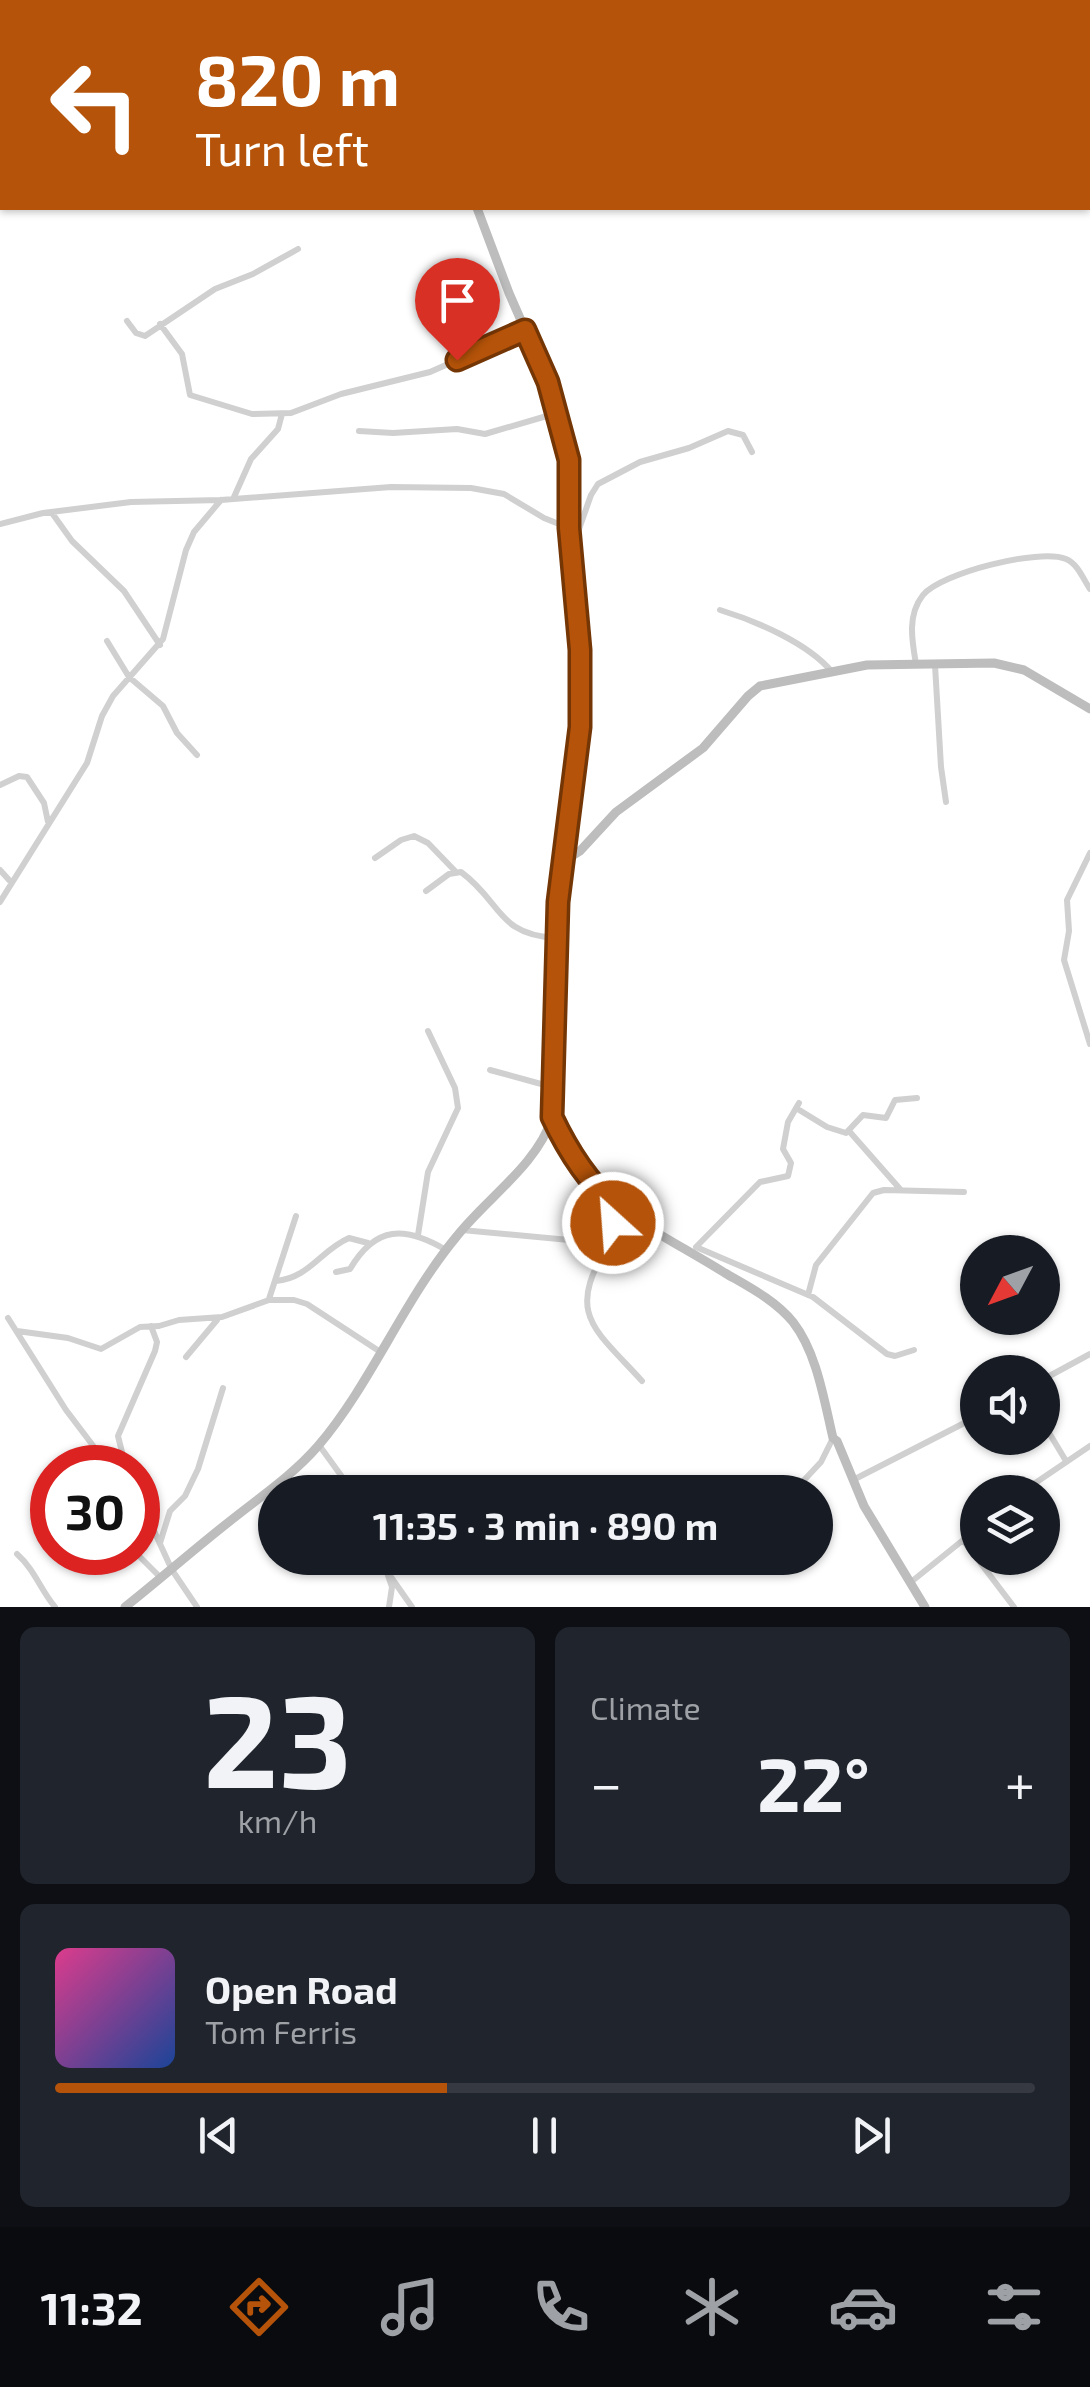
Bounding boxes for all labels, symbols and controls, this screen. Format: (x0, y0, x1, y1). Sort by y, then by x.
text: 820 m (195, 36, 400, 120)
icon: left (30, 40, 160, 170)
text: Turn left (195, 121, 369, 175)
pin (415, 258, 500, 361)
icon: arrive (430, 273, 485, 328)
position arrow (561, 1171, 665, 1275)
north arrow (960, 1235, 1060, 1335)
map controls (960, 1235, 1060, 1575)
button: sound (960, 1355, 1060, 1455)
speed limit sign: 30 (30, 1445, 160, 1575)
button: layers (960, 1475, 1060, 1575)
text: 11:35 · 3 min · 890 m (373, 1502, 718, 1548)
text: 23 (203, 1658, 352, 1814)
text: Climate (590, 1688, 701, 1726)
text: 22° (757, 1737, 870, 1827)
text: − (590, 1749, 622, 1815)
text: + (1005, 1749, 1035, 1815)
text: km/h (238, 1801, 317, 1839)
text: Open Road (205, 1966, 398, 2012)
text: Tom Ferris (205, 2012, 357, 2050)
icon: previous (191, 2108, 246, 2163)
icon: pause (517, 2108, 572, 2163)
icon: next (844, 2108, 899, 2163)
icon: directions (224, 2272, 294, 2342)
icon: music (375, 2272, 445, 2342)
icon: phone (526, 2272, 596, 2342)
icon: climate (677, 2272, 747, 2342)
icon: car (828, 2272, 898, 2342)
icon: filters (979, 2272, 1049, 2342)
text: 11:32 (41, 2280, 143, 2334)

